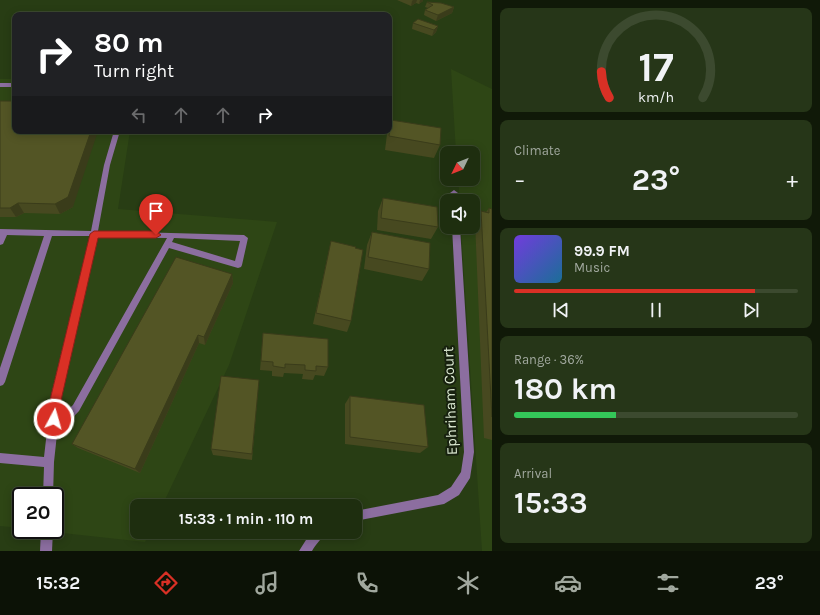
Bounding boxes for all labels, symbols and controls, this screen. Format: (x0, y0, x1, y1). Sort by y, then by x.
text: 80 m (94, 26, 163, 59)
icon: right (28, 28, 80, 80)
text: 17 (638, 43, 674, 91)
text: Turn right (94, 60, 174, 82)
text: km/h (638, 89, 674, 106)
icon: left (128, 104, 150, 126)
icon: ahead (170, 104, 192, 126)
icon: ahead (212, 104, 234, 126)
icon: right (254, 104, 276, 126)
text: Climate (514, 143, 560, 158)
north arrow (440, 146, 480, 186)
map controls (440, 146, 480, 234)
text: 23° (632, 162, 680, 198)
text: − (514, 167, 526, 193)
text: + (786, 167, 798, 193)
pin (139, 194, 173, 235)
button: sound (440, 194, 480, 234)
icon: arrive (145, 200, 167, 222)
text: 99.9 FM (574, 242, 630, 260)
text: Music (574, 260, 610, 275)
icon: previous (550, 299, 572, 321)
icon: pause (645, 299, 667, 321)
icon: next (740, 299, 762, 321)
street label: Ephriham Court (439, 346, 461, 456)
text: Range · 36% (514, 352, 584, 367)
text: 180 km (514, 371, 617, 407)
position arrow (33, 398, 75, 440)
text: Arrival (514, 466, 552, 481)
text: 15:33 (514, 485, 588, 521)
speed limit sign: 20 (12, 487, 64, 539)
text: 15:33 · 1 min · 110 m (179, 510, 313, 528)
icon: directions (152, 569, 180, 597)
icon: music (253, 569, 281, 597)
icon: phone (353, 569, 381, 597)
icon: climate (454, 569, 482, 597)
icon: car (554, 569, 582, 597)
icon: filters (654, 569, 682, 597)
text: 15:32 (36, 572, 80, 594)
text: 23° (755, 572, 784, 594)

